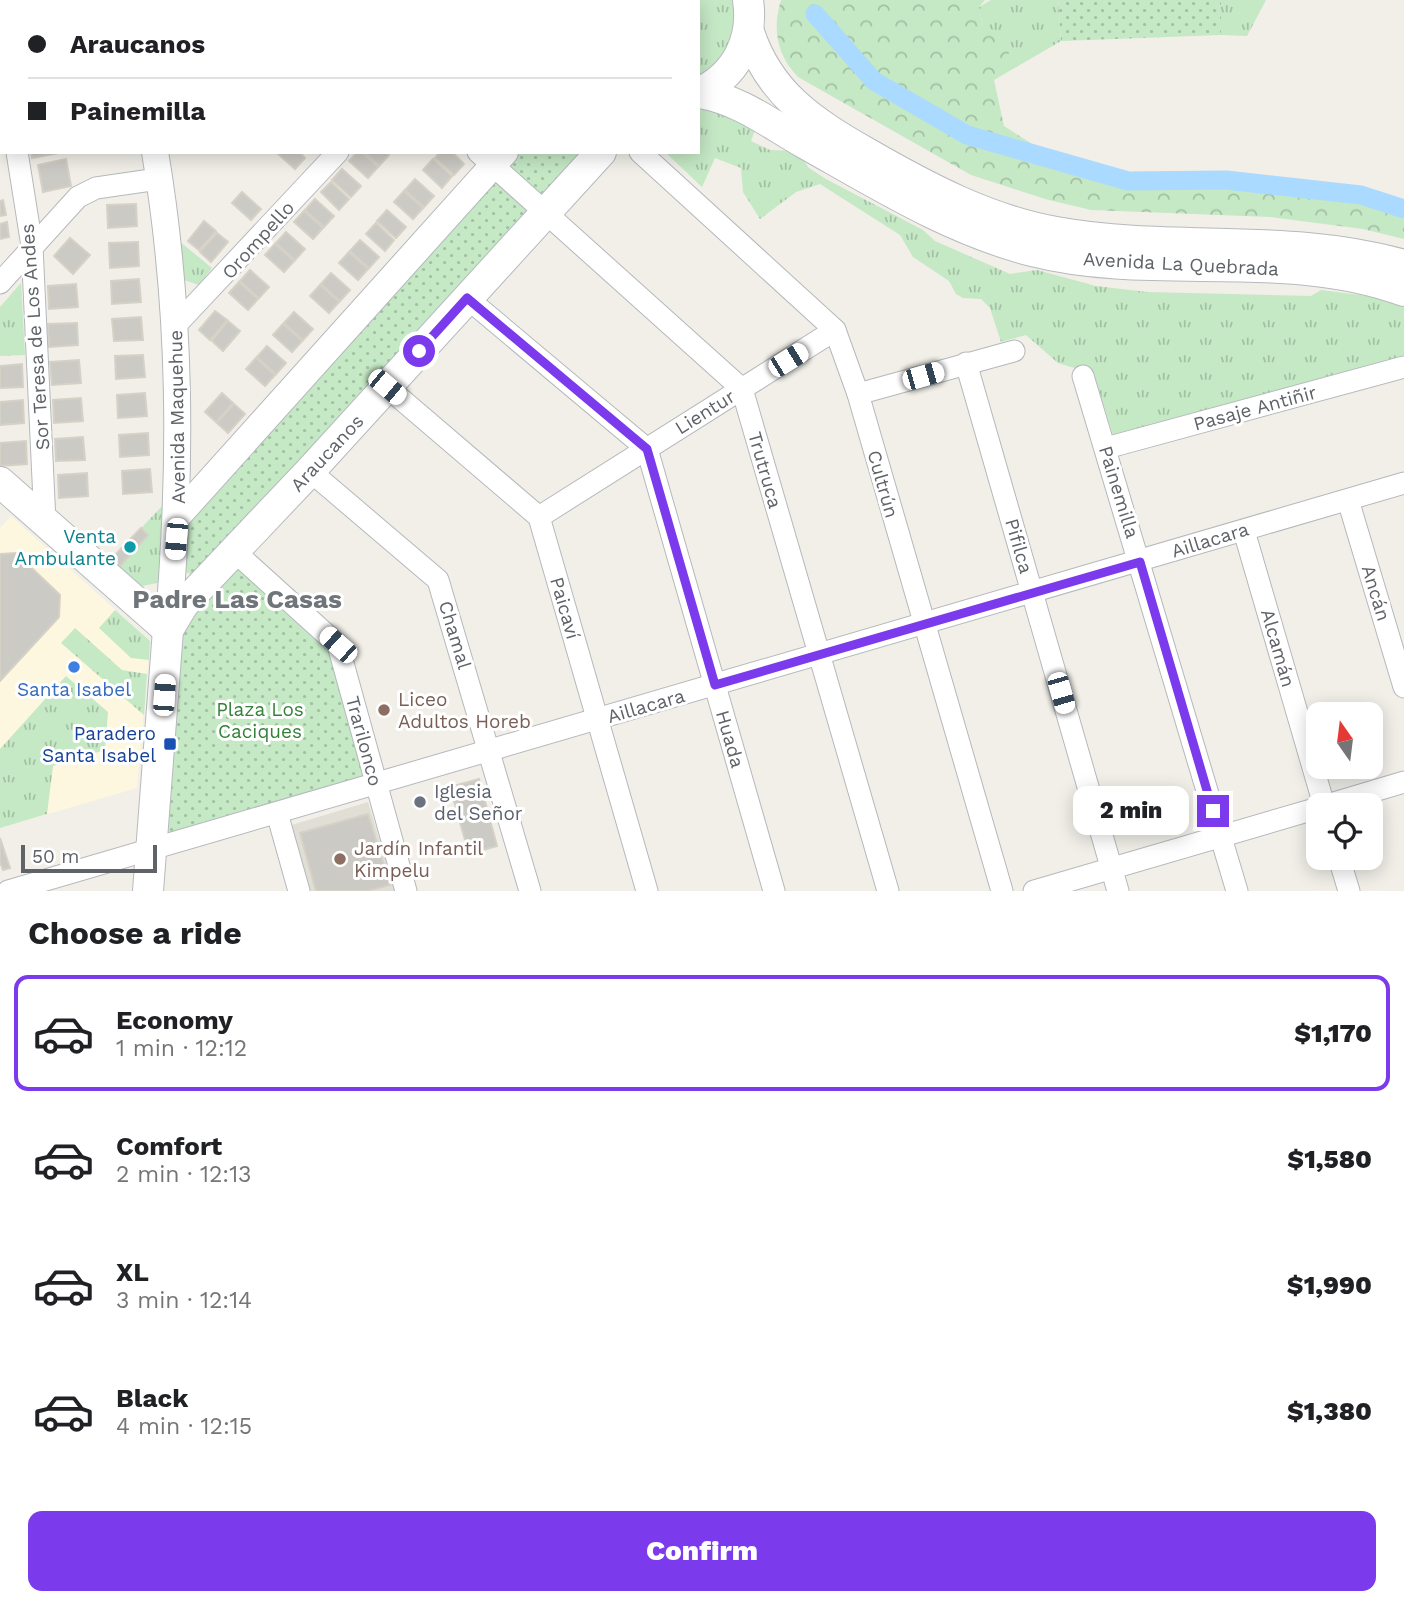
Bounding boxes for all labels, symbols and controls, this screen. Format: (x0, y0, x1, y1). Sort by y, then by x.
text: Araucanos (70, 29, 205, 59)
text: Painemilla (70, 96, 205, 126)
street label: Orompello (217, 196, 299, 284)
street label: Sor Teresa de Los Andes (16, 223, 54, 451)
street label: Avenida La Quebrada (1082, 247, 1280, 281)
street label: Avenida Maquehue (164, 330, 190, 504)
route start (403, 335, 435, 367)
car (765, 340, 812, 380)
car (900, 360, 947, 392)
car (365, 365, 410, 409)
street label: Pasaje Antiñir (1191, 380, 1319, 435)
street label: Lientur (671, 385, 739, 439)
street label: Araucanos (285, 410, 369, 496)
street label: Trutruca (743, 429, 787, 511)
street label: Painemilla (1094, 443, 1144, 541)
street label: Cultrún (862, 447, 904, 521)
street label: Pifilca (1000, 516, 1038, 577)
car (164, 517, 189, 561)
street label: Aillacara (1169, 517, 1252, 563)
place label: Venta Ambulante (15, 525, 116, 570)
marker: Venta Ambulante (122, 539, 138, 555)
street label: Ancán (1357, 562, 1395, 624)
street label: Paicaví (545, 574, 585, 642)
district label: Padre Las Casas (132, 584, 342, 614)
street label: Chamal (434, 598, 476, 672)
street label: Alcamán (1256, 606, 1300, 690)
car (316, 623, 361, 667)
marker: Santa Isabel (66, 659, 82, 675)
car (1046, 670, 1077, 716)
car (153, 673, 176, 717)
place label: Santa Isabel (17, 678, 131, 701)
street label: Aillacara (605, 684, 688, 728)
place label: Liceo Adultos Horeb (398, 688, 531, 733)
street label: Trarilonco (341, 693, 387, 789)
park label: Plaza Los Caciques (216, 698, 304, 743)
marker: Liceo Adultos Horeb (376, 702, 392, 718)
north arrow (1306, 702, 1382, 779)
map controls (1306, 702, 1383, 870)
street label: Huada (711, 707, 749, 771)
place label: Paradero Santa Isabel (42, 722, 156, 767)
marker: Paradero Santa Isabel (162, 736, 178, 752)
place label: Iglesia del Señor (434, 780, 523, 825)
callout: 2 min (1073, 786, 1188, 836)
button: locate (1306, 793, 1383, 870)
marker: Iglesia del Señor (412, 794, 428, 810)
route end (1197, 795, 1229, 827)
text: 2 min (1100, 797, 1162, 824)
place label: Jardín Infantil Kimpelu (354, 837, 483, 882)
scale bar (21, 842, 158, 874)
text: 50 m (32, 845, 79, 868)
marker: Jardín Infantil Kimpelu (332, 851, 348, 867)
text: Choose a ride (28, 914, 242, 952)
icon: car (32, 1002, 95, 1065)
text: Economy (116, 1005, 233, 1035)
text: $1,170 (1294, 1018, 1372, 1048)
text: 1 min · 12:12 (116, 1035, 247, 1062)
icon: car (32, 1128, 95, 1191)
text: Comfort (116, 1131, 222, 1161)
text: $1,580 (1287, 1144, 1372, 1174)
text: 2 min · 12:13 (116, 1161, 252, 1188)
icon: car (32, 1254, 95, 1317)
text: XL (116, 1257, 149, 1287)
text: $1,990 (1287, 1270, 1372, 1300)
text: 3 min · 12:14 (116, 1287, 252, 1314)
icon: car (32, 1380, 95, 1443)
text: Black (116, 1383, 188, 1413)
text: $1,380 (1287, 1396, 1372, 1426)
text: 4 min · 12:15 (116, 1413, 252, 1440)
button: Confirm (28, 1511, 1376, 1591)

